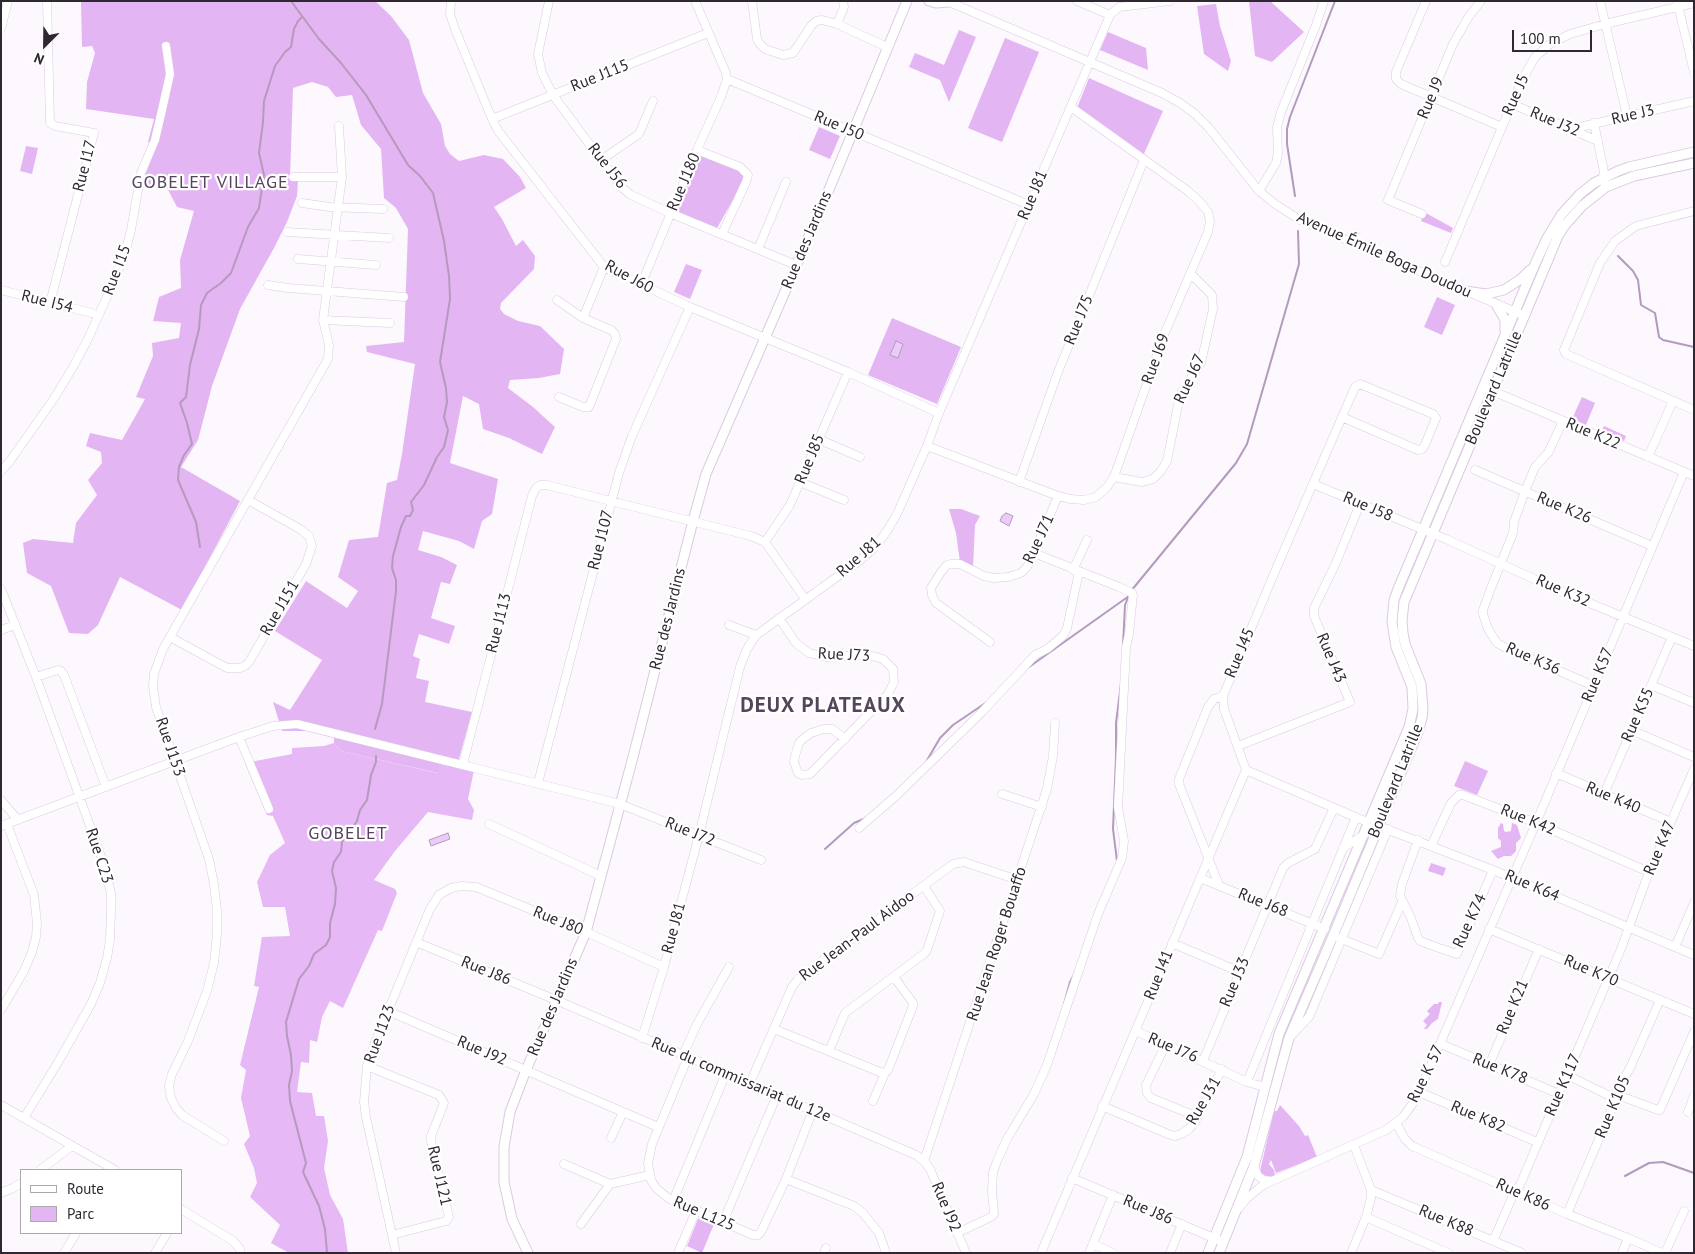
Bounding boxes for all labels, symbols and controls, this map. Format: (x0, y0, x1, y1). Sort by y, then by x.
north arrow (20, 20, 70, 70)
scale bar (1515, 20, 1595, 52)
text: 100 m (1520, 29, 1561, 48)
text: N (31, 49, 47, 69)
street label: Rue J115 (568, 56, 632, 96)
street label: Rue J5 (1498, 71, 1534, 119)
street label: Rue J9 (1414, 74, 1448, 122)
street label: Rue J3 (1610, 101, 1656, 129)
street label: Rue J32 (1527, 103, 1583, 141)
street label: Rue J50 (811, 107, 867, 145)
street label: Rue I17 (69, 138, 101, 194)
street label: Rue J56 (583, 139, 631, 193)
street label: Rue J180 (663, 150, 705, 214)
street label: Rue J81 (1014, 167, 1052, 223)
district label: GOBELET VILLAGE (130, 172, 290, 194)
street label: Rue des Jardins (778, 188, 836, 292)
street label: Avenue Émile Boga Doudou (1294, 208, 1474, 302)
street label: Rue I15 (99, 242, 135, 298)
street label: Rue J60 (601, 256, 657, 298)
street label: Rue I54 (19, 286, 75, 318)
street label: Rue J75 (1060, 292, 1098, 348)
street label: Boulevard Latrille (1461, 328, 1527, 448)
street label: Rue J69 (1138, 331, 1174, 387)
street label: Rue J67 (1170, 351, 1210, 407)
street label: Rue K22 (1563, 414, 1623, 454)
street label: Rue J85 (791, 431, 829, 487)
street label: Rue J58 (1340, 488, 1396, 526)
street label: Rue K26 (1534, 488, 1594, 528)
street label: Rue J107 (584, 508, 618, 572)
street label: Rue J71 (1019, 511, 1059, 567)
street label: Rue J81 (833, 533, 885, 581)
street label: Rue des Jardins (646, 566, 690, 672)
street label: Rue K32 (1533, 571, 1593, 611)
street label: Rue J151 (256, 577, 304, 639)
street label: Rue J113 (482, 591, 516, 655)
street label: Rue J45 (1221, 625, 1259, 681)
street label: Rue J43 (1312, 630, 1350, 686)
street label: Rue K36 (1503, 639, 1563, 679)
street label: Rue J73 (817, 644, 871, 666)
street label: Rue K57 (1578, 645, 1618, 705)
street label: Rue K55 (1618, 685, 1658, 745)
district label: DEUX PLATEAUX (739, 693, 907, 719)
street label: Rue J153 (151, 715, 189, 779)
street label: Boulevard Latrille (1364, 721, 1428, 841)
street label: Rue K40 (1583, 778, 1643, 818)
street label: Rue K42 (1498, 800, 1558, 840)
street label: Rue J72 (662, 813, 718, 851)
street label: Rue K47 (1640, 818, 1680, 878)
district label: GOBELET (307, 823, 389, 845)
street label: Rue C23 (81, 826, 117, 886)
street label: Rue Jean Roger Bouaffo (963, 864, 1031, 1024)
street label: Rue K64 (1502, 866, 1562, 906)
street label: Rue J68 (1235, 884, 1291, 922)
street label: Rue Jean-Paul Aidoo (796, 887, 918, 985)
street label: Rue K74 (1449, 891, 1491, 951)
street label: Rue J81 (658, 900, 690, 956)
street label: Rue J80 (530, 902, 586, 940)
street label: Rue J41 (1140, 947, 1178, 1003)
street label: Rue K70 (1561, 951, 1621, 991)
street label: Rue J86 (458, 952, 514, 990)
street label: Rue J33 (1216, 954, 1254, 1010)
street label: Rue des Jardins (524, 955, 582, 1059)
street label: Rue K21 (1493, 977, 1533, 1037)
street label: Rue J123 (361, 1002, 399, 1066)
street label: Rue J76 (1145, 1029, 1201, 1067)
street label: Rue J92 (454, 1032, 510, 1070)
street label: Rue du commissariat du 12e (648, 1033, 834, 1127)
street label: Rue K 57 (1404, 1042, 1448, 1106)
street label: Rue K78 (1470, 1049, 1530, 1089)
street label: Rue K117 (1541, 1051, 1585, 1119)
street label: Rue J31 (1183, 1073, 1225, 1129)
street label: Rue K105 (1591, 1073, 1635, 1141)
street label: Rue K82 (1448, 1097, 1508, 1137)
street label: Rue J121 (423, 1144, 455, 1208)
legend (20, 1169, 182, 1234)
street label: Rue K86 (1493, 1175, 1553, 1215)
text: Route (67, 1179, 104, 1198)
street label: Rue J92 (927, 1179, 965, 1235)
street label: Rue J86 (1120, 1191, 1176, 1229)
street label: Rue L125 (670, 1193, 738, 1235)
street label: Rue K88 (1416, 1201, 1476, 1241)
text: Parc (67, 1204, 94, 1223)

